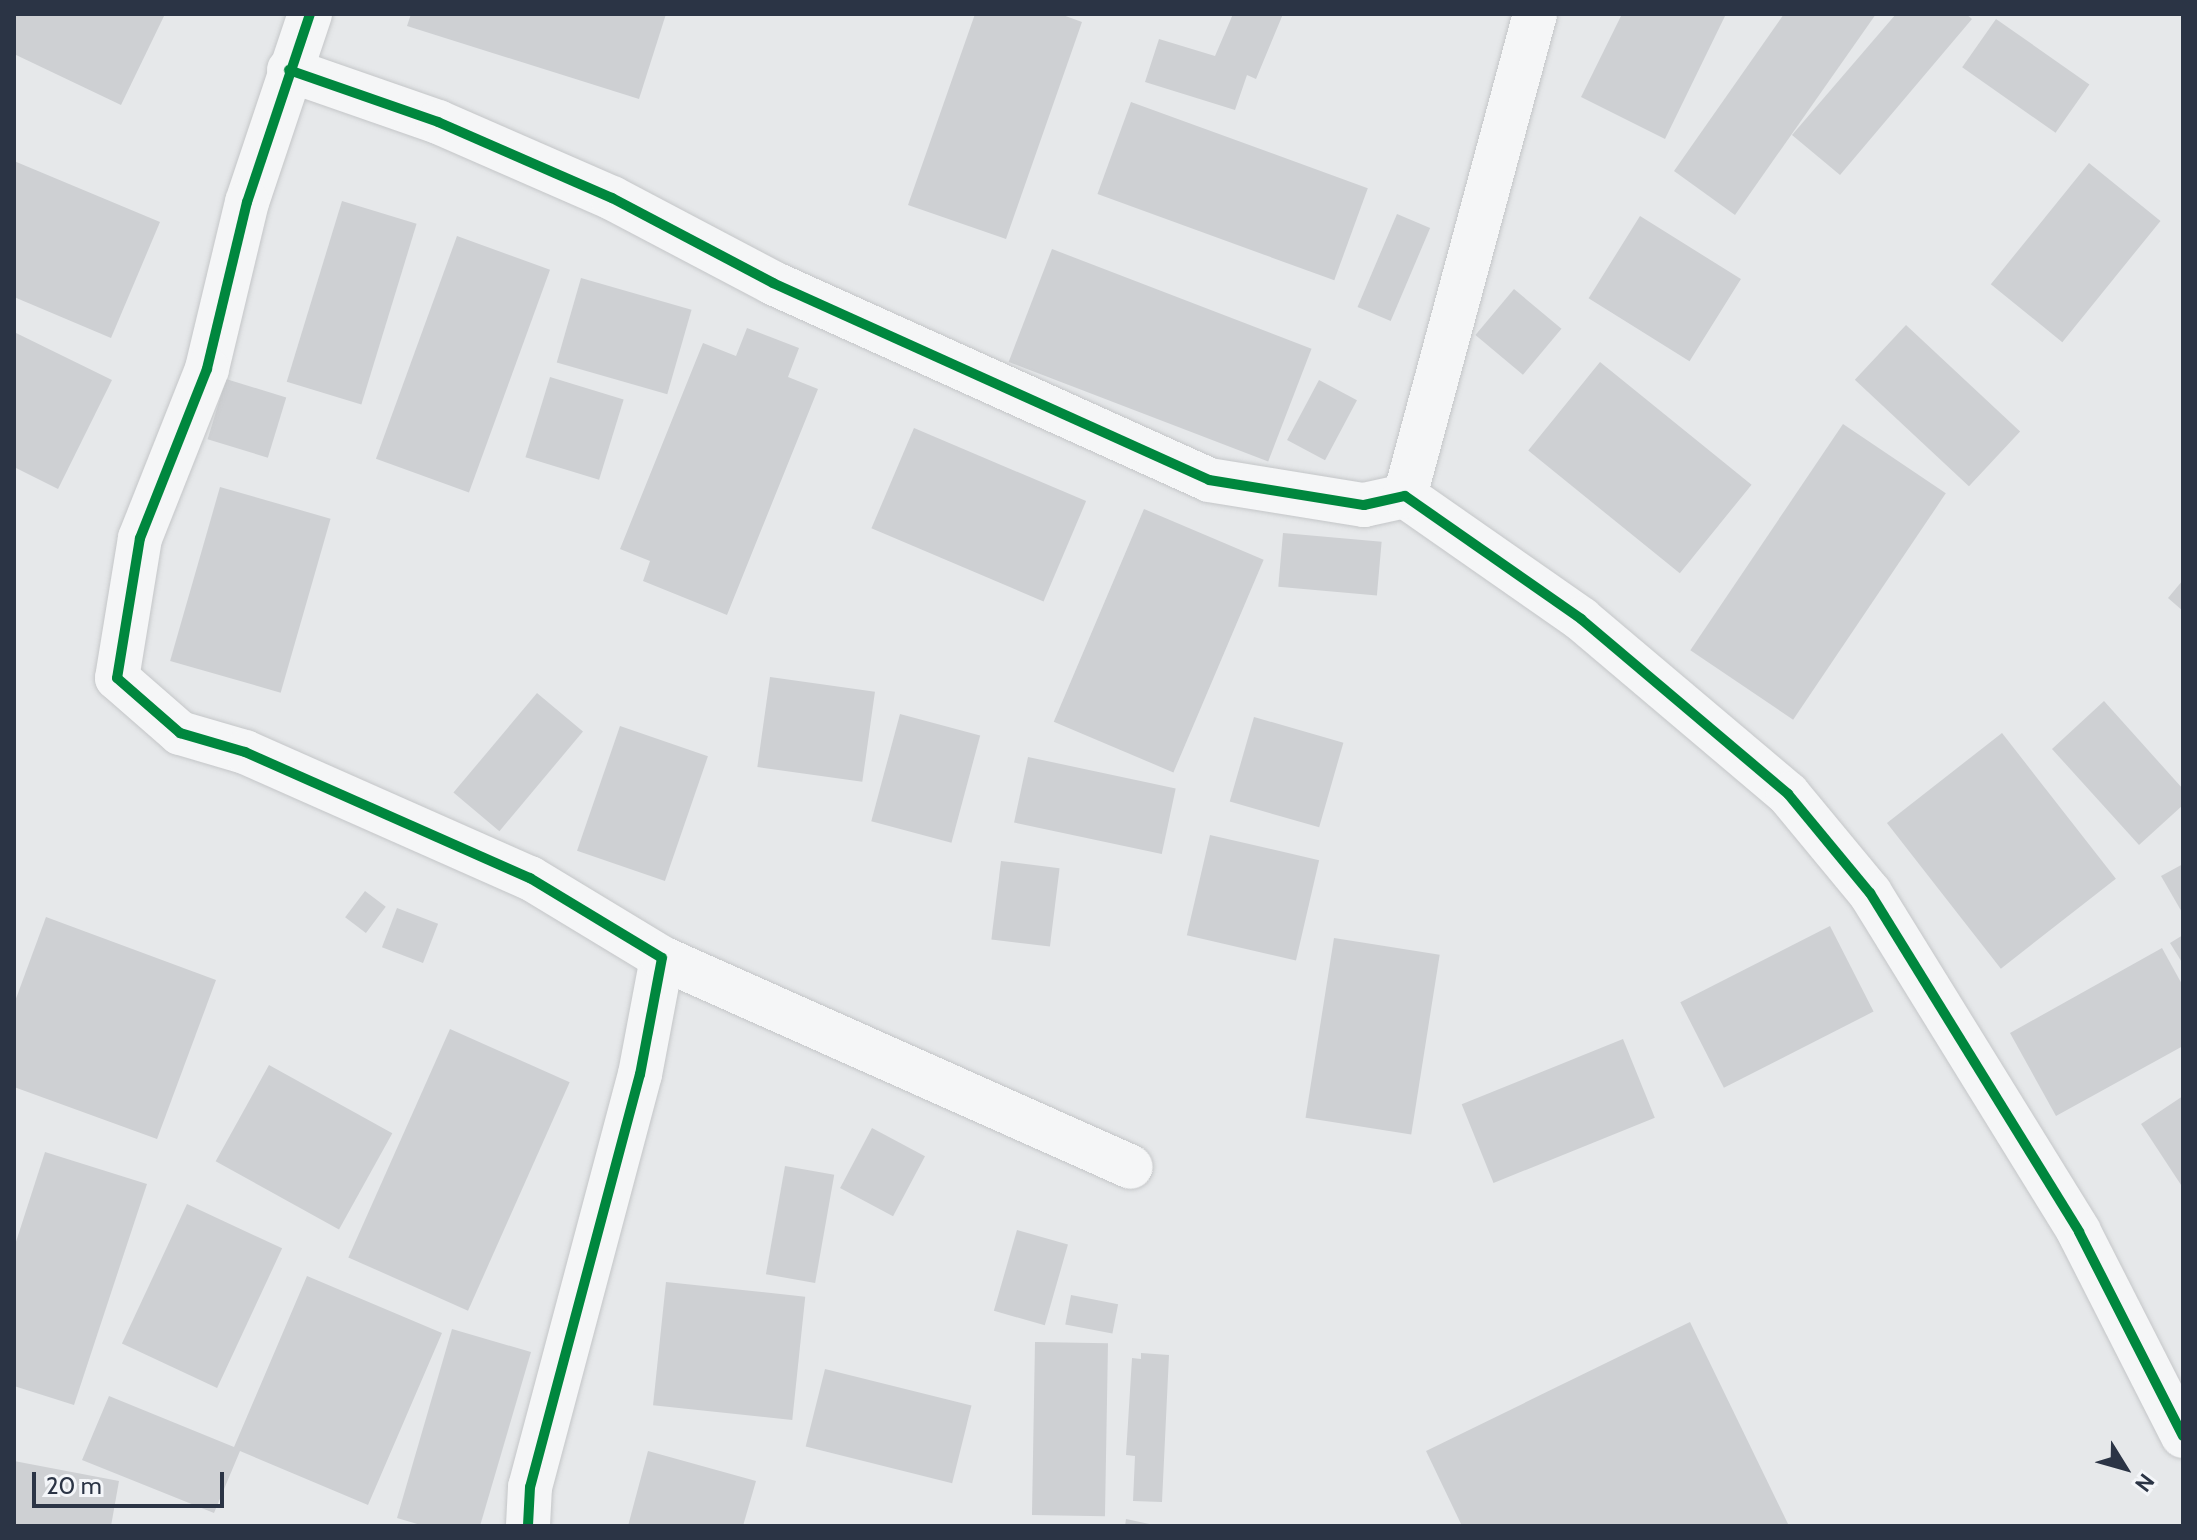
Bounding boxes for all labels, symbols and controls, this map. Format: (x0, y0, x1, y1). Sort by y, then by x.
north arrow (2085, 1428, 2165, 1508)
scale bar (36, 1456, 228, 1506)
text: N (2129, 1468, 2160, 1497)
text: 20 m (46, 1471, 102, 1500)

